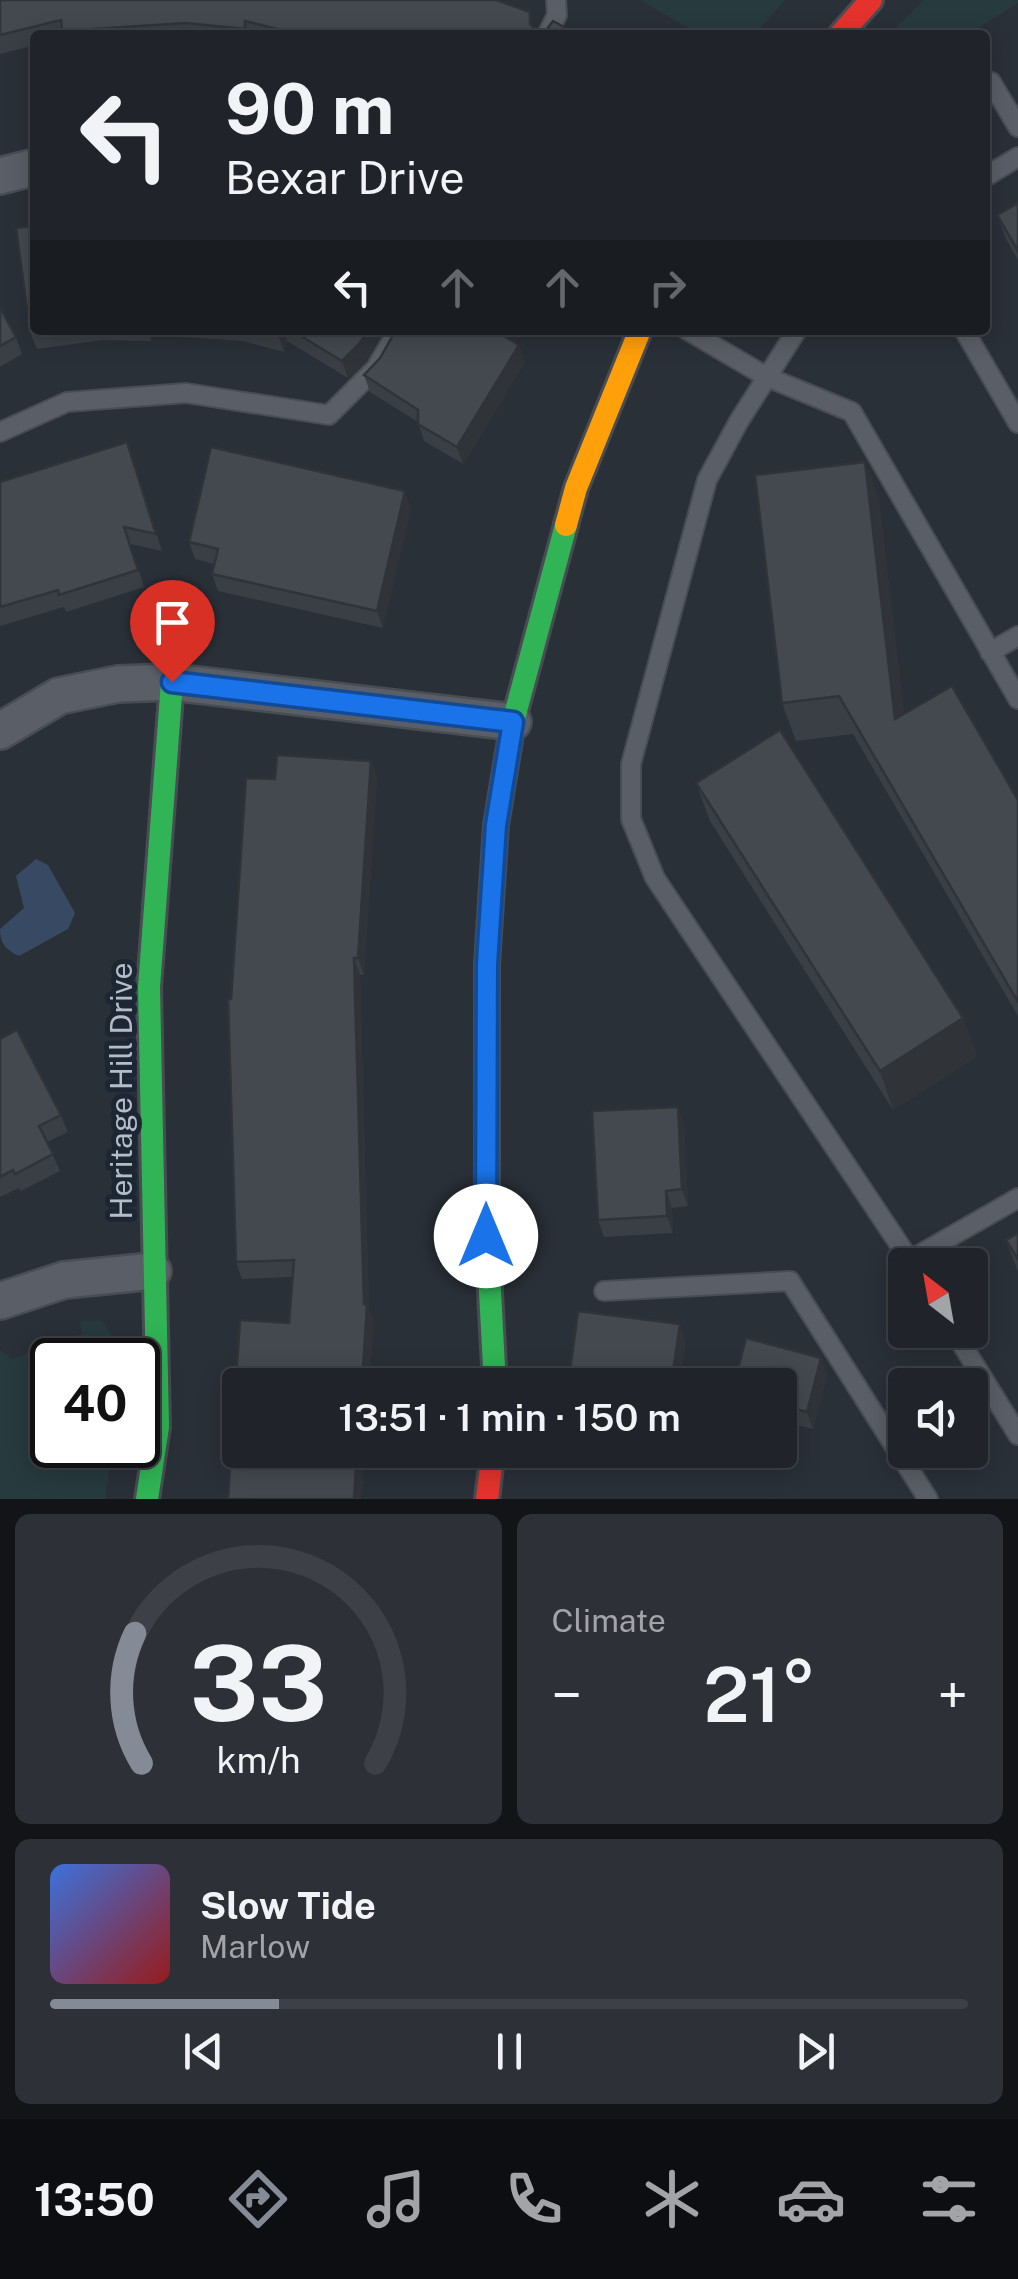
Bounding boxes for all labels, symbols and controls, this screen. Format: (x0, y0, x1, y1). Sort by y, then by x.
text: 90 m (225, 67, 395, 150)
icon: left (60, 70, 190, 200)
text: Bexar Drive (225, 151, 465, 204)
icon: left (325, 260, 380, 315)
icon: ahead (430, 260, 485, 315)
icon: ahead (535, 260, 590, 315)
icon: right (640, 260, 695, 315)
pin (130, 580, 215, 683)
icon: arrive (145, 595, 200, 650)
street label: Heritage Hill Drive (103, 963, 139, 1219)
position arrow (434, 1184, 538, 1288)
north arrow (888, 1248, 988, 1348)
map controls (888, 1248, 988, 1468)
speed limit sign: 40 (30, 1338, 160, 1468)
button: sound (888, 1368, 988, 1468)
text: 13:51 · 1 min · 150 m (338, 1395, 681, 1440)
text: Climate (552, 1602, 666, 1639)
text: 33 (189, 1622, 327, 1744)
text: 21° (703, 1651, 816, 1739)
text: − (552, 1663, 582, 1727)
text: + (938, 1663, 968, 1727)
text: km/h (216, 1739, 300, 1781)
text: Slow Tide (200, 1883, 376, 1928)
text: Marlow (200, 1928, 310, 1965)
icon: previous (176, 2024, 231, 2079)
icon: pause (482, 2024, 537, 2079)
icon: next (788, 2024, 843, 2079)
icon: directions (223, 2164, 293, 2234)
icon: music (361, 2164, 431, 2234)
icon: phone (499, 2164, 569, 2234)
icon: climate (637, 2164, 707, 2234)
icon: car (776, 2164, 846, 2234)
icon: filters (914, 2164, 984, 2234)
text: 13:50 (34, 2173, 155, 2226)

